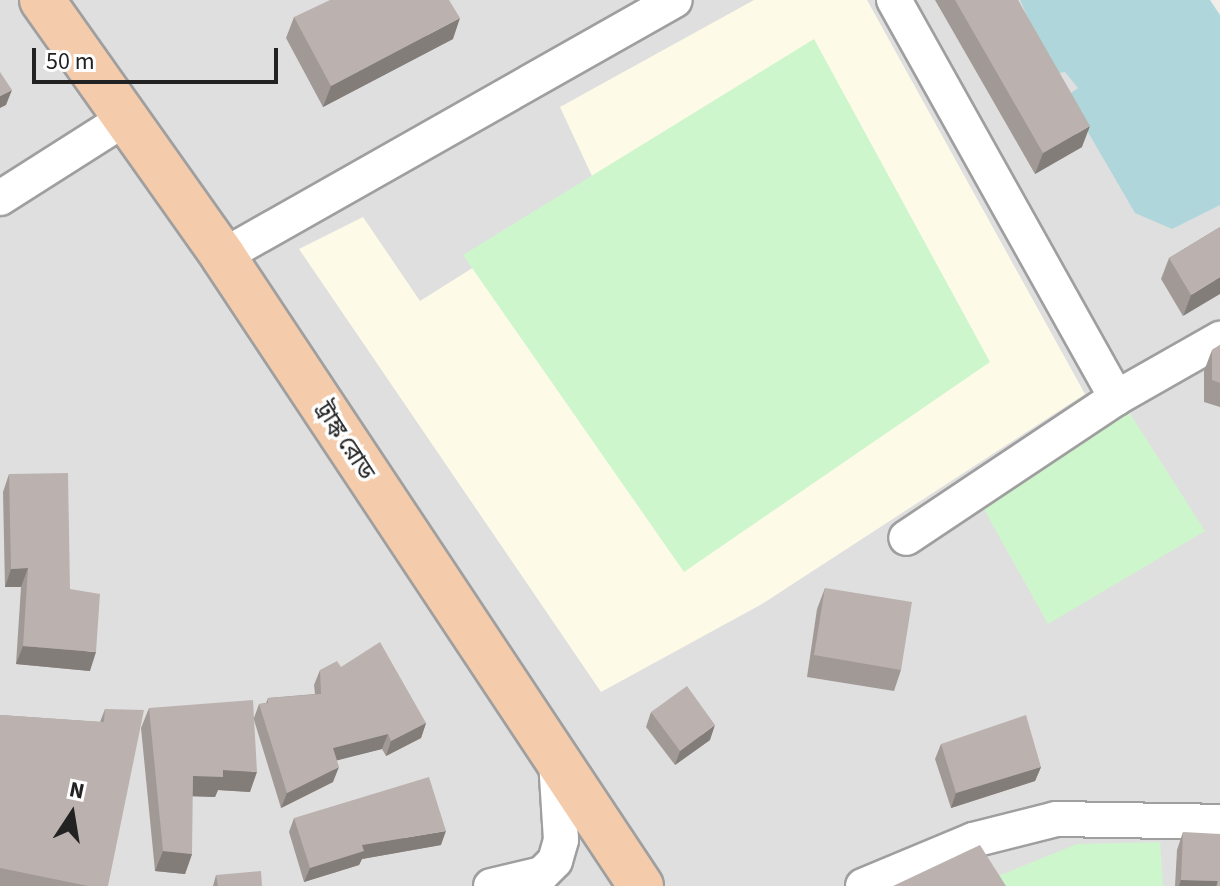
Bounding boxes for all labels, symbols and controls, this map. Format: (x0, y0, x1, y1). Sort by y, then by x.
scale bar (36, 32, 282, 82)
text: 50 m (46, 44, 95, 79)
street label: ট্রাঙ্ক রোড (309, 397, 381, 485)
text: N (66, 773, 87, 808)
north arrow (32, 774, 112, 854)

